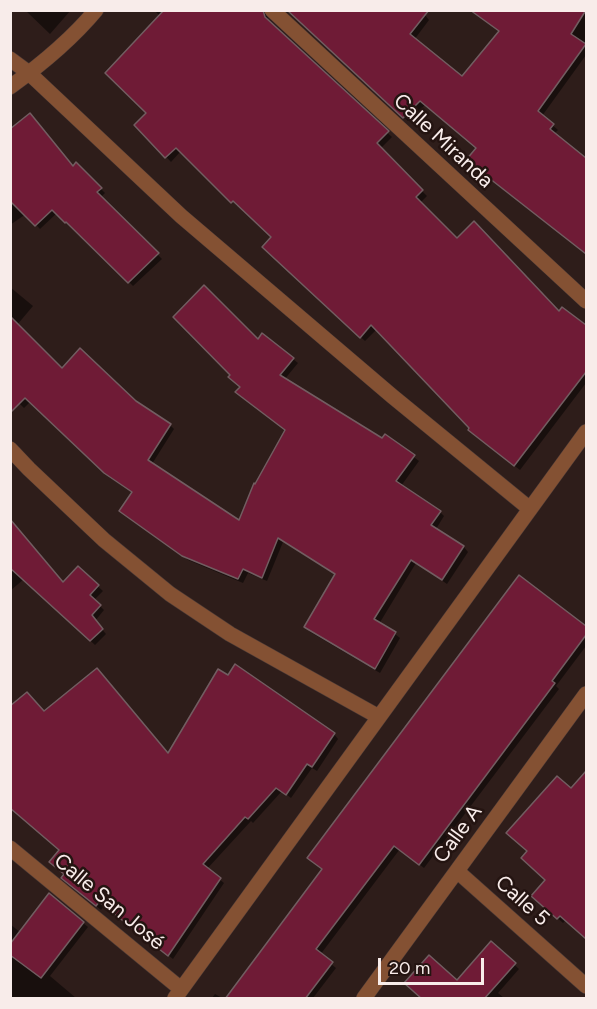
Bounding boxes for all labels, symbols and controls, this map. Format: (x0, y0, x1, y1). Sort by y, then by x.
street label: Calle Miranda (388, 89, 498, 193)
street label: Calle A (428, 800, 488, 868)
street label: Calle San José (49, 848, 169, 956)
street label: Calle 5 (490, 870, 554, 932)
scale bar (381, 946, 488, 984)
text: 20 m (389, 957, 430, 979)

